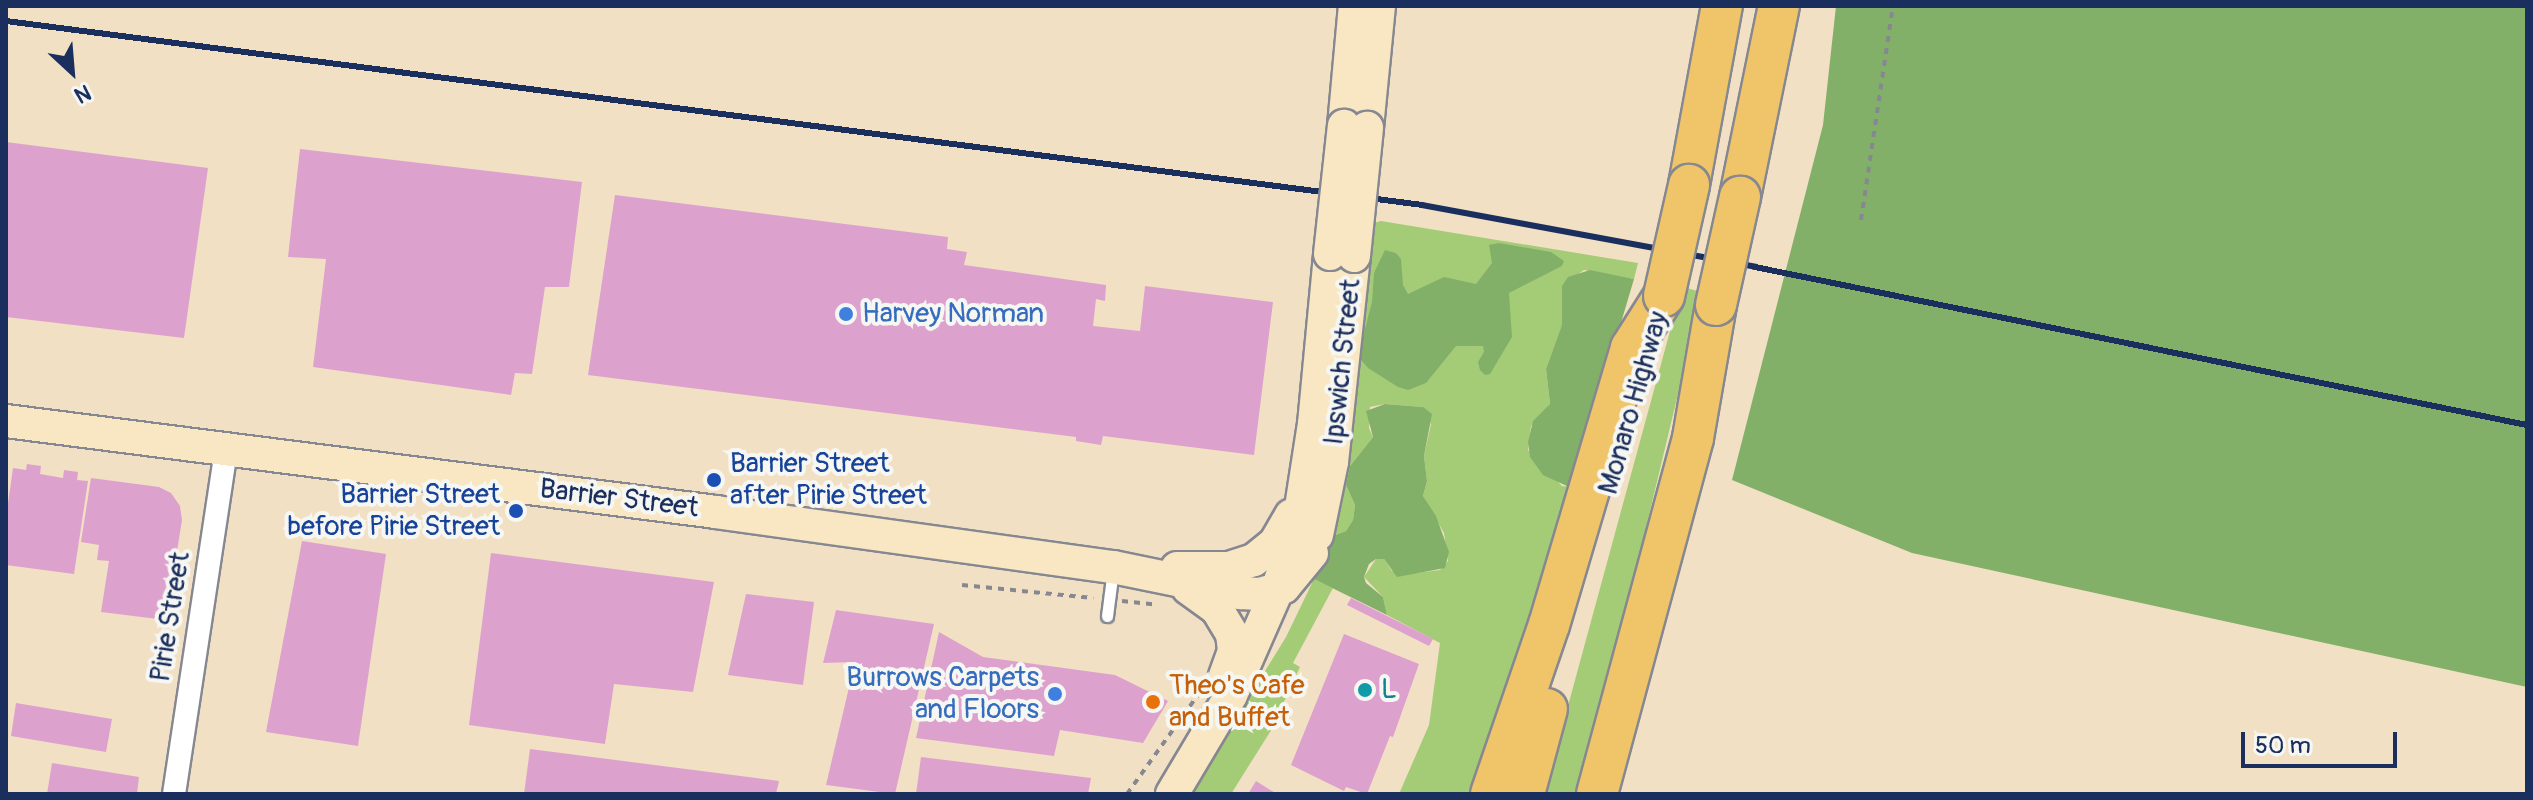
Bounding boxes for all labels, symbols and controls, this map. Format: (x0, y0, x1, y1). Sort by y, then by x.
north arrow (32, 32, 112, 112)
text: N (70, 78, 95, 109)
street label: Ipswich Street (1318, 277, 1368, 447)
place label: Harvey Norman (862, 297, 1044, 331)
marker: Harvey Norman (837, 305, 855, 323)
street label: Monaro Highway (1592, 308, 1676, 498)
place label: Barrier Street after Pirie Street (730, 447, 927, 513)
marker: Barrier Street after Pirie Street (705, 471, 723, 489)
street label: Barrier Street (538, 473, 700, 525)
place label: Barrier Street before Pirie Street (287, 478, 500, 544)
marker: Barrier Street before Pirie Street (507, 502, 525, 520)
street label: Pirie Street (144, 550, 198, 684)
place label: Burrows Carpets and Floors (846, 661, 1039, 727)
place label: Theo's Cafe and Buffet (1169, 669, 1304, 735)
place label: L (1381, 673, 1397, 707)
marker: L (1356, 681, 1374, 699)
marker: Burrows Carpets and Floors (1046, 685, 1064, 703)
marker: Theo's Cafe and Buffet (1144, 693, 1162, 711)
scale bar (2245, 716, 2401, 766)
text: 50 m (2255, 731, 2311, 760)

